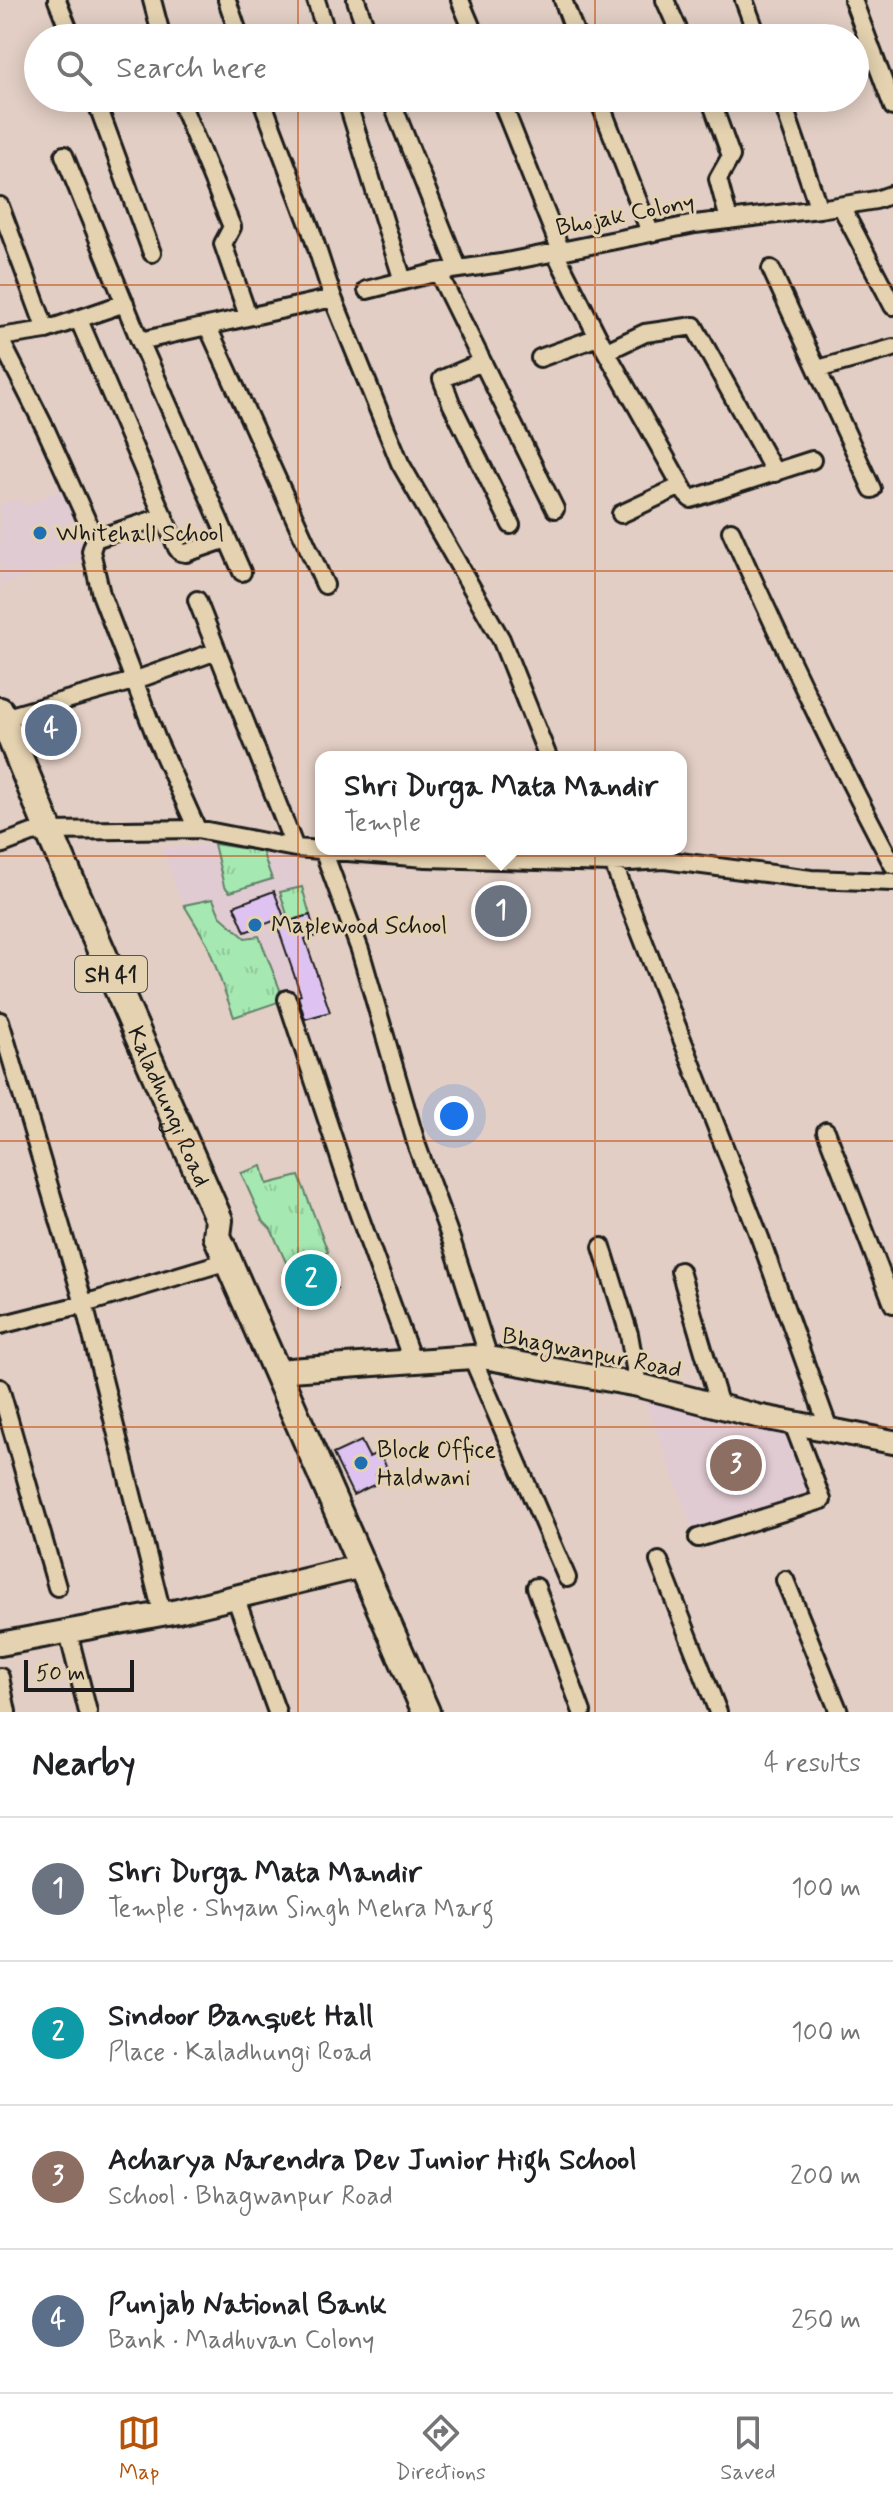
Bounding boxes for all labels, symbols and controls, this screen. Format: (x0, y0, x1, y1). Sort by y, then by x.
search box (24, 24, 869, 112)
icon: search (52, 46, 96, 90)
text: Search here (116, 49, 267, 88)
street label: Bhojak Colony (553, 187, 697, 244)
place label: Whitehall School (56, 519, 224, 550)
marker: Whitehall School (31, 524, 49, 542)
pin: 4 (25, 700, 77, 760)
popup (315, 751, 687, 855)
text: Shri Durga Mata Mandir (344, 767, 658, 806)
text: Temple (344, 806, 421, 840)
pin: 1 (475, 881, 527, 941)
place label: Maplewood School (271, 911, 447, 942)
marker: Maplewood School (246, 916, 264, 934)
road number: SH 41 (75, 956, 147, 992)
street label: Kaladhungi Road (119, 1022, 217, 1192)
your location (434, 1096, 474, 1136)
pin: 2 (285, 1250, 337, 1310)
street label: Bhagwanpur Road (499, 1321, 684, 1388)
place label: Block Office Haldwani (377, 1435, 496, 1494)
pin: 3 (710, 1435, 762, 1495)
marker: Block Office Haldwani (352, 1454, 370, 1472)
scale bar (24, 1656, 134, 1692)
text: 50 m (36, 1660, 85, 1688)
text: Nearby (32, 1742, 136, 1787)
text: 4 results (764, 1747, 861, 1781)
text: Shri Durga Mata Mandir (108, 1853, 422, 1892)
text: 1 (52, 1872, 64, 1906)
text: 100 m (791, 1872, 861, 1906)
text: Temple · Shyam Singh Mehra Marg (108, 1892, 494, 1926)
text: Sindoor Banquet Hall (108, 1997, 373, 2036)
text: 2 (52, 2016, 64, 2050)
text: 100 m (791, 2016, 861, 2050)
text: Place · Kaladhungi Road (108, 2036, 372, 2070)
text: Acharya Narendra Dev Junior High School (108, 2141, 637, 2180)
text: 3 (52, 2160, 64, 2194)
text: 200 m (790, 2160, 861, 2194)
text: School · Bhagwanpur Road (108, 2180, 393, 2214)
text: Punjab National Bank (108, 2285, 387, 2324)
text: 4 (50, 2304, 66, 2338)
text: 250 m (791, 2304, 861, 2338)
text: Bank · Madhuvan Colony (108, 2324, 374, 2358)
tab: Map (117, 2411, 161, 2487)
tab: Directions (395, 2411, 486, 2487)
tab: Saved (720, 2411, 776, 2487)

